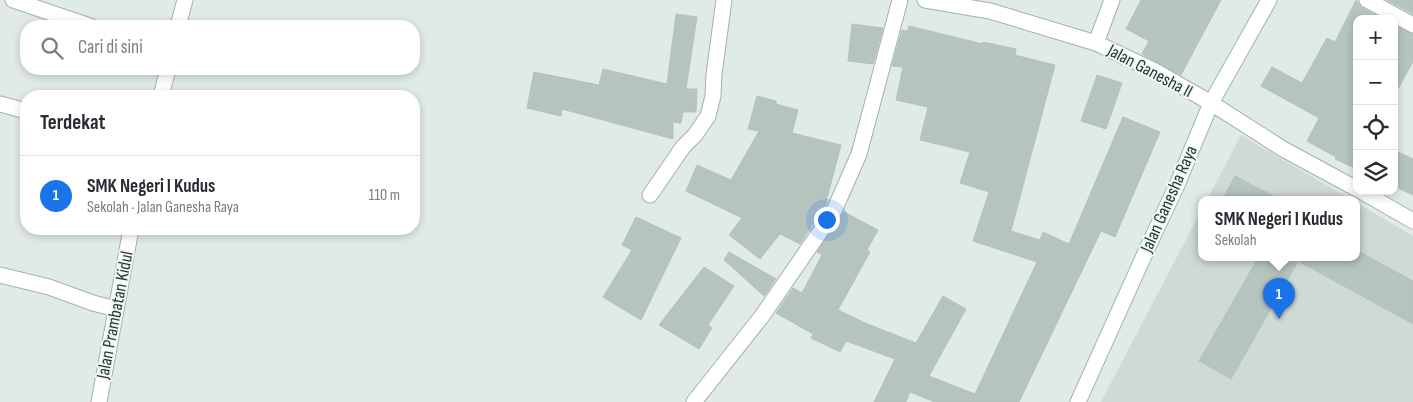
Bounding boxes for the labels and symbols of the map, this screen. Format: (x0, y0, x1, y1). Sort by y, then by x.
street label: Jalan Ganesha II (1103, 39, 1196, 102)
street label: Jalan Ganesha Raya (1136, 142, 1202, 257)
your location (814, 207, 840, 233)
street label: Jalan Prambatan Kidul (92, 249, 138, 382)
pin: 1 (1263, 278, 1295, 319)

